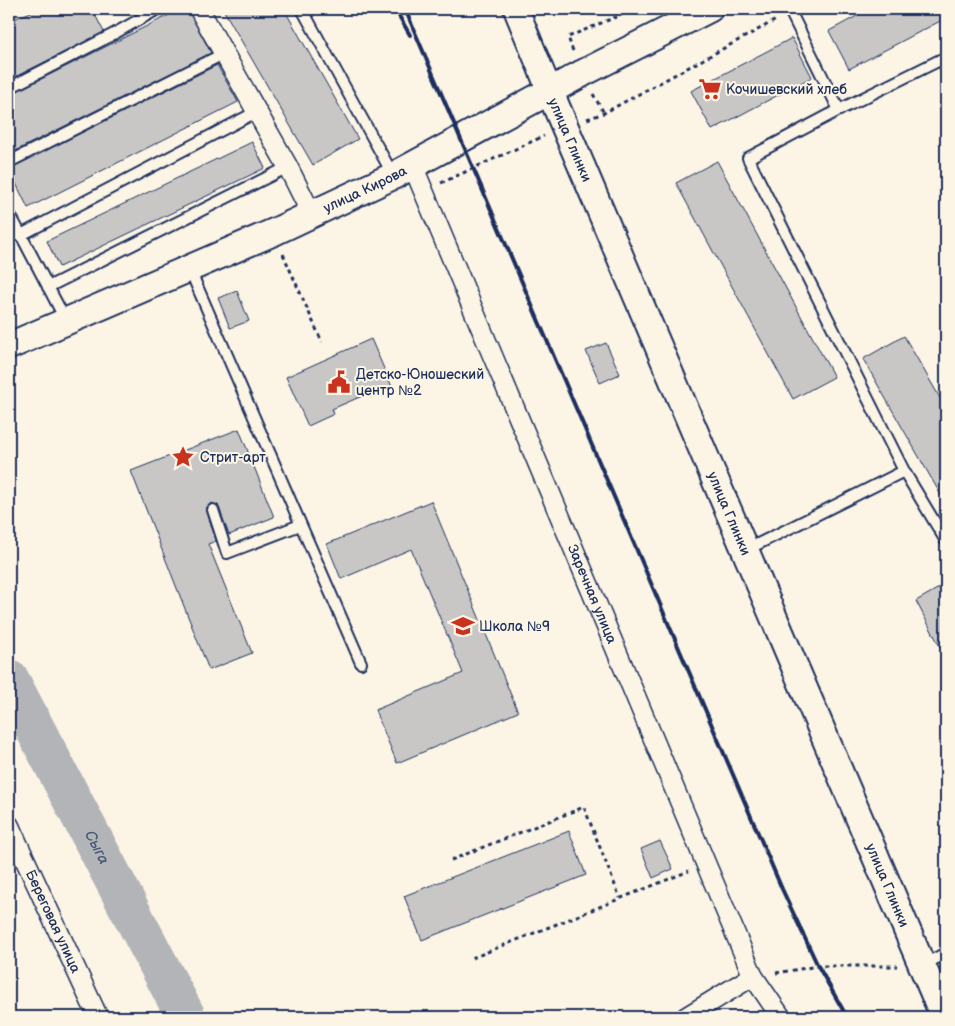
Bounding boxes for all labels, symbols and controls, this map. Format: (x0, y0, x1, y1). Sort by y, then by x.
supermarket icon: Кочишевский хлеб (697, 76, 723, 102)
place label: Кочишевский хлеб (726, 81, 847, 98)
street label: улица Глинки (545, 95, 596, 184)
street label: улица Кирова (321, 161, 410, 216)
place label: Детско-Юношеский центр №2 (356, 366, 484, 399)
public building icon: Детско-Юношеский центр №2 (326, 369, 352, 395)
place icon: Стрит-арт (170, 444, 196, 470)
place label: Стрит-арт (200, 449, 266, 466)
street label: улица Глинки (704, 469, 755, 558)
street label: Заречная улица (564, 542, 621, 647)
school or university icon: Школа №9 (450, 613, 476, 639)
place label: Школа №9 (479, 618, 550, 635)
water label: Сыга (80, 827, 114, 868)
street label: улица Глинки (862, 841, 913, 929)
street label: Береговая улица (22, 867, 85, 976)

